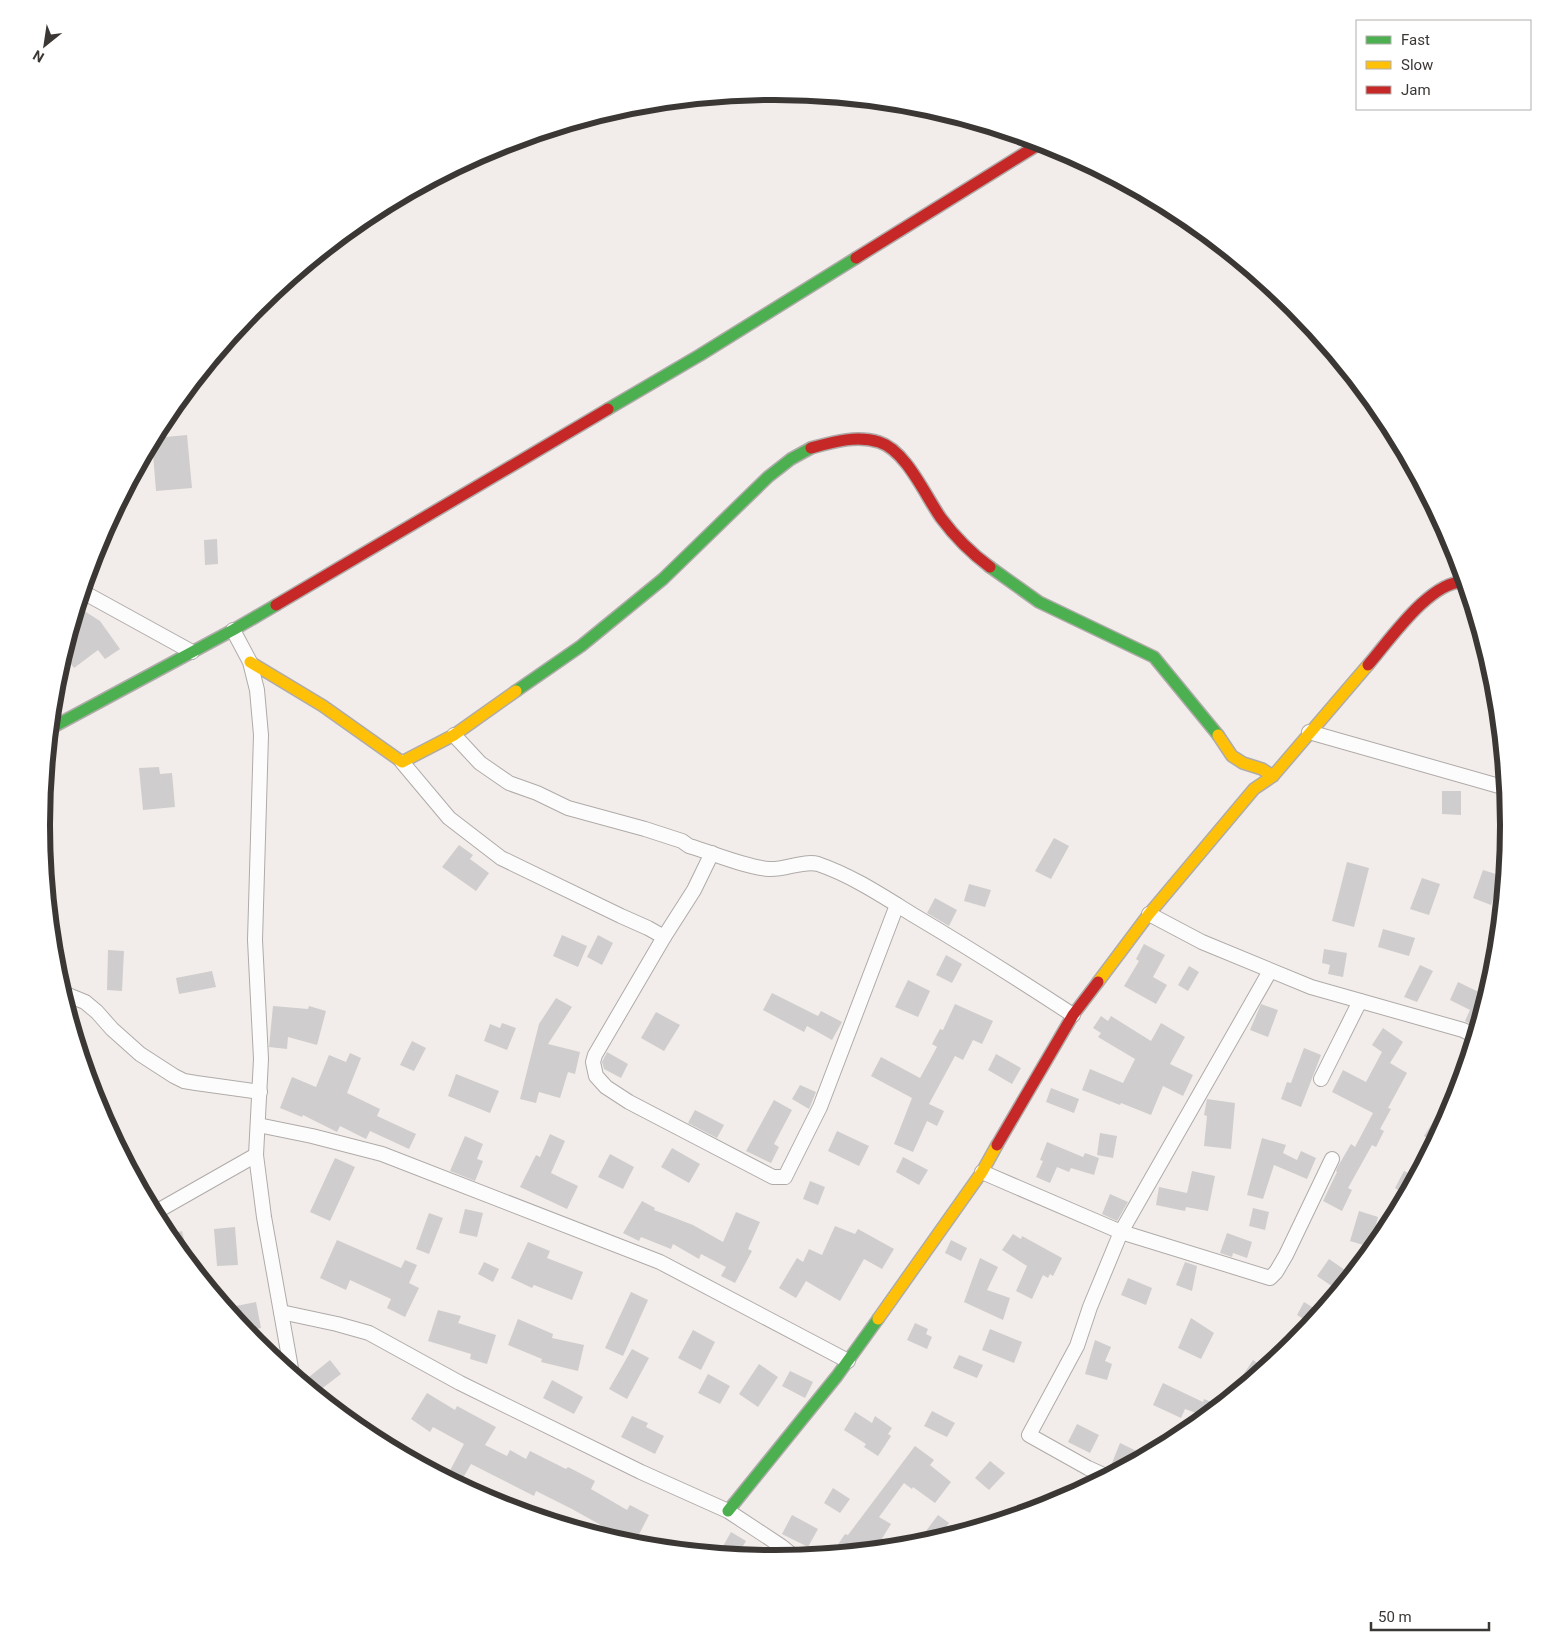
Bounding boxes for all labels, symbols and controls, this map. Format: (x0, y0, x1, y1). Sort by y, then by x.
north arrow (20, 20, 70, 70)
legend (1356, 20, 1531, 110)
text: Fast (1401, 31, 1430, 49)
text: N (30, 47, 47, 66)
text: Slow (1401, 56, 1433, 74)
text: Jam (1401, 81, 1431, 99)
scale bar (1371, 1600, 1488, 1632)
text: 50 m (1378, 1608, 1412, 1626)

